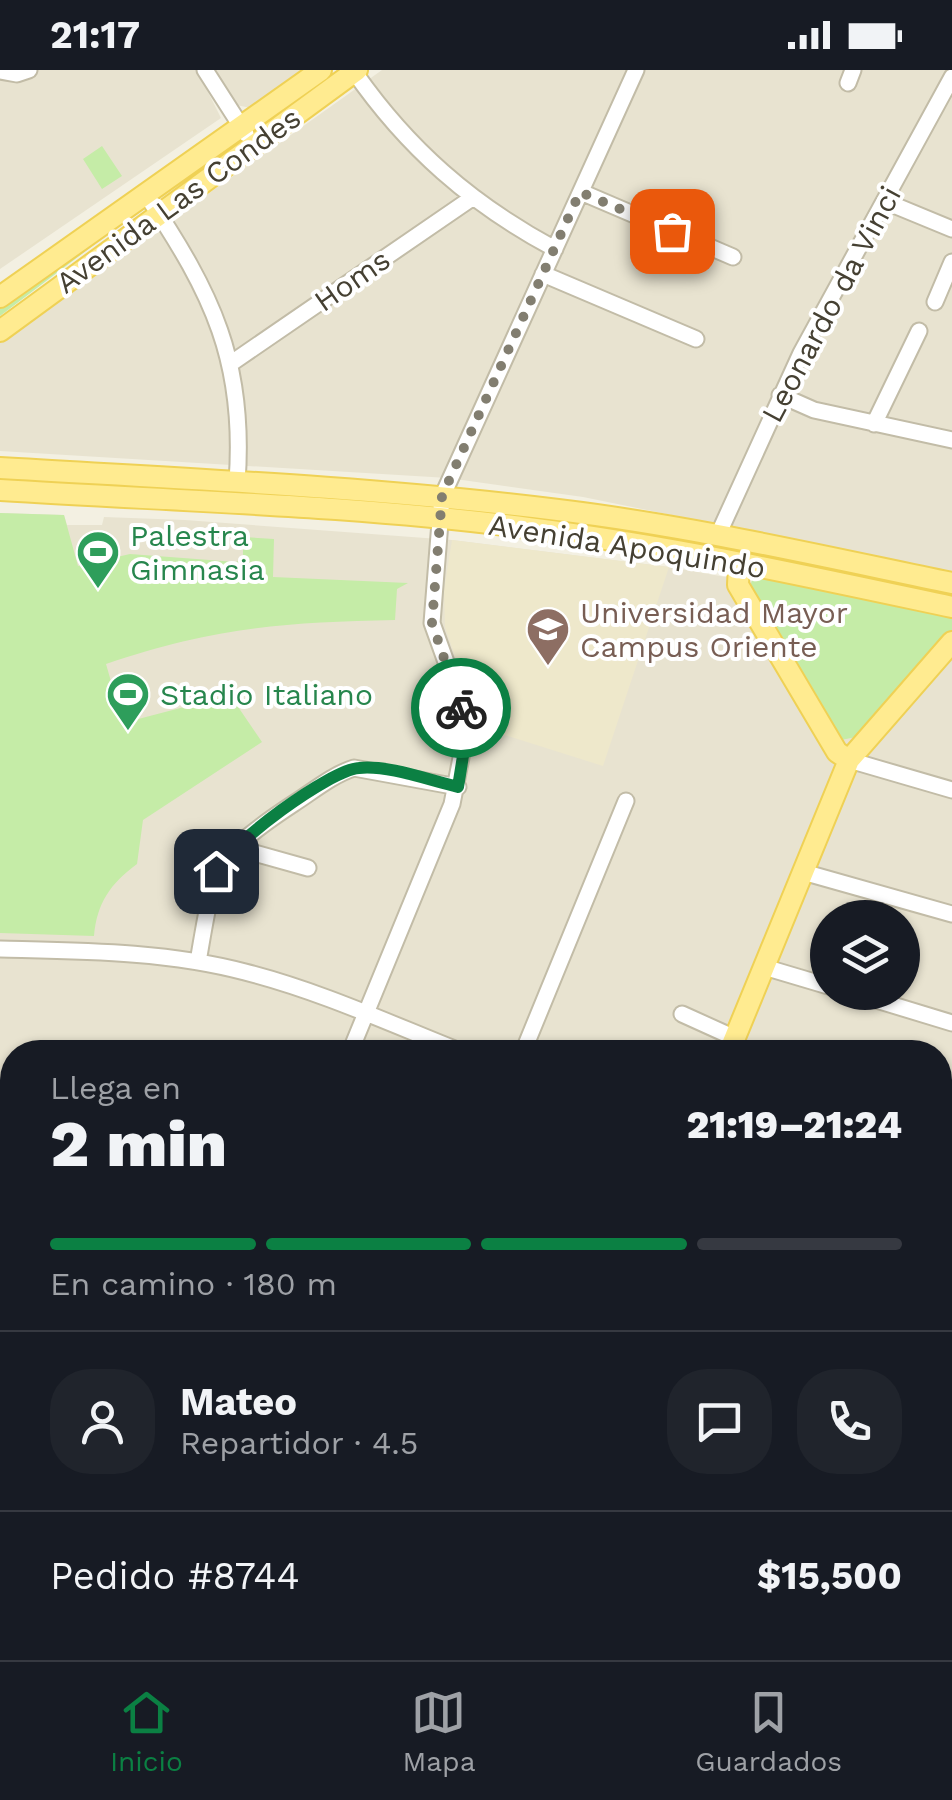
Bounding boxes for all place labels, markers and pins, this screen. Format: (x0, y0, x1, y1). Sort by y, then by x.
pin (630, 189, 715, 274)
place label: Palestra Gimnasia (130, 518, 265, 587)
sports icon: Palestra Gimnasia (75, 529, 121, 590)
place label: Universidad Mayor Campus Oriente (580, 595, 848, 664)
school or university icon: Universidad Mayor Campus Oriente (525, 606, 571, 667)
sports icon: Stadio Italiano (105, 671, 151, 732)
place label: Stadio Italiano (160, 677, 373, 712)
pin (174, 829, 259, 914)

